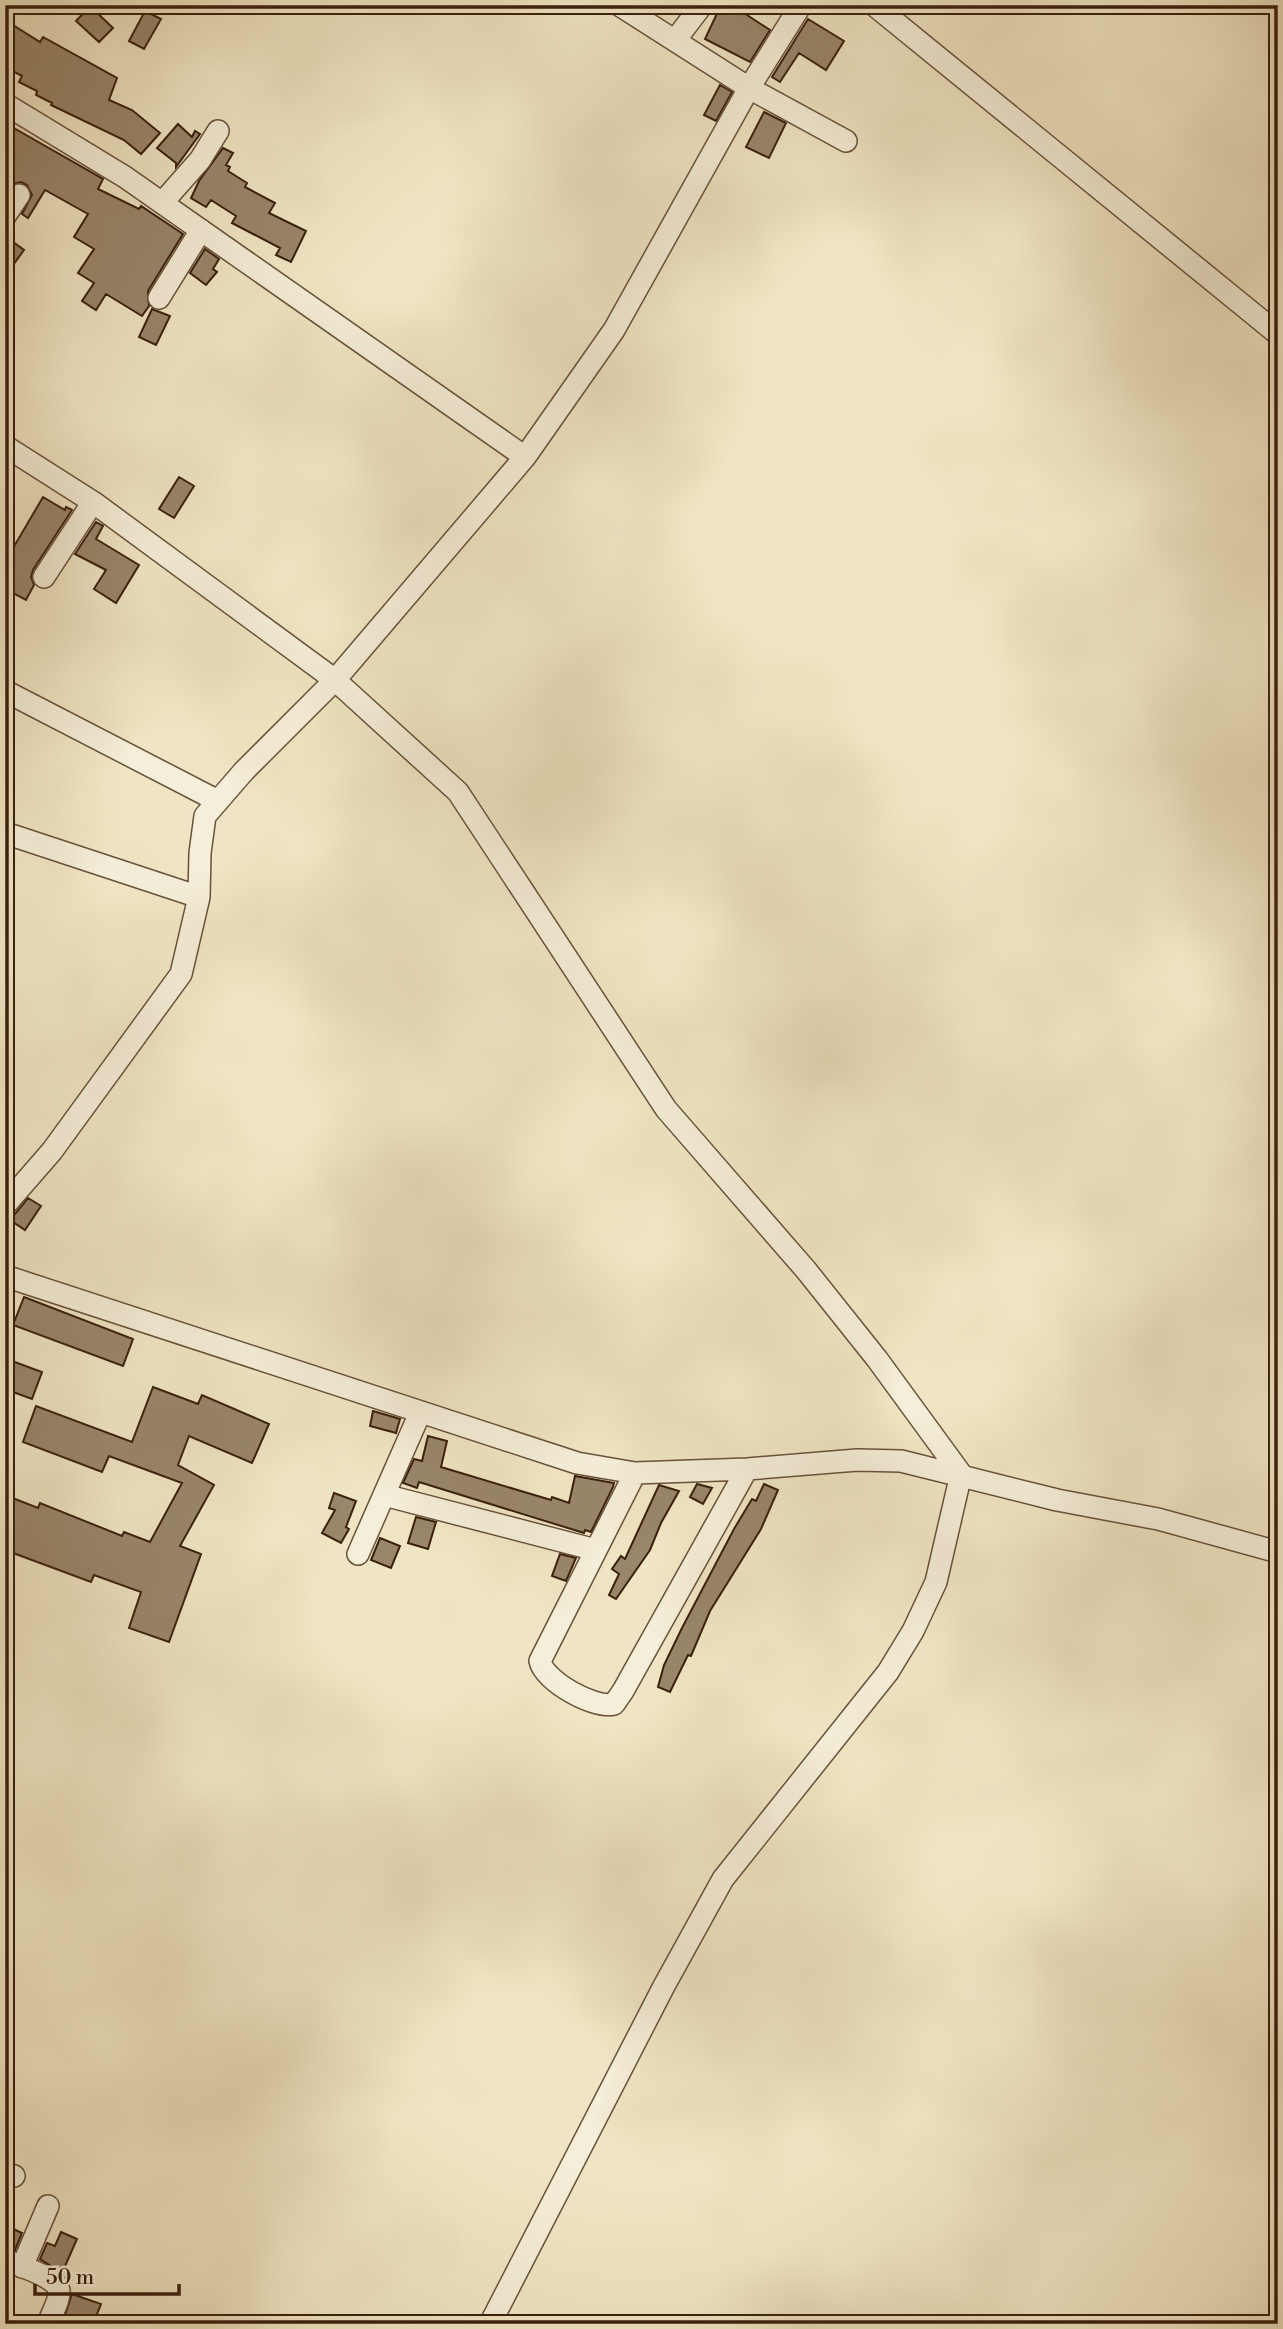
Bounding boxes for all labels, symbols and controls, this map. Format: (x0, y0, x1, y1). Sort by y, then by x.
scale bar (35, 2252, 178, 2296)
text: 50 m (46, 2265, 94, 2291)

